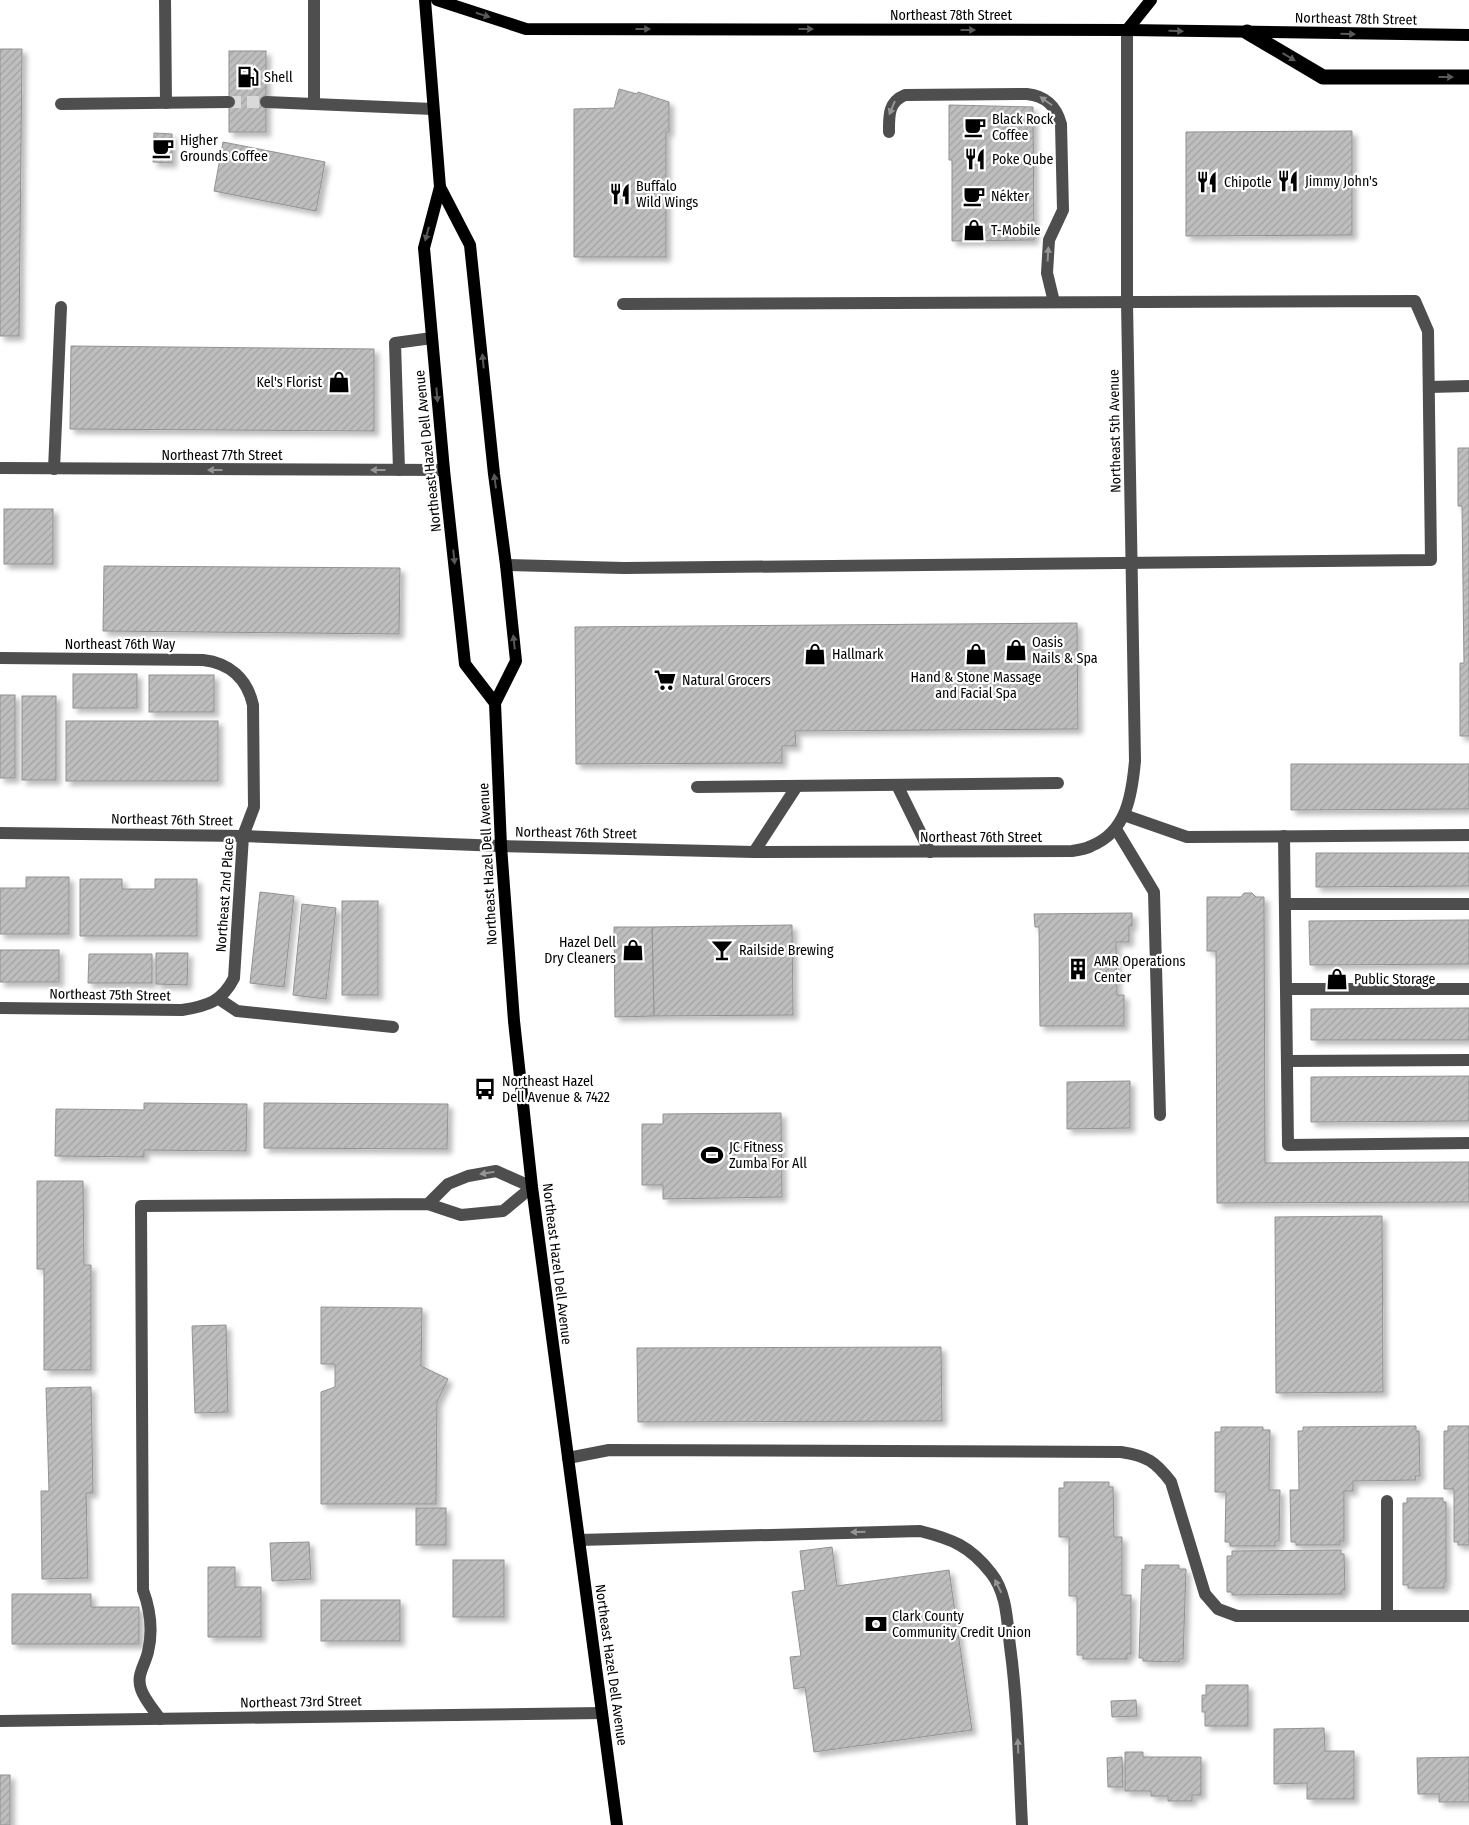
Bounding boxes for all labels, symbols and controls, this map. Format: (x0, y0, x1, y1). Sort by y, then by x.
street label: Northeast 78th Street (890, 7, 1013, 24)
street label: Northeast 78th Street (1295, 9, 1418, 29)
one-way arrow (476, 11, 491, 19)
one-way arrow (636, 25, 652, 33)
one-way arrow (798, 25, 814, 33)
one-way arrow (961, 26, 977, 34)
one-way arrow (1168, 27, 1184, 35)
one-way arrow (1341, 30, 1357, 38)
one-way arrow (1283, 52, 1296, 61)
fuel station icon: Shell (235, 64, 261, 90)
place label: Shell (264, 69, 293, 86)
one-way arrow (1438, 73, 1454, 81)
one-way arrow (1039, 96, 1053, 106)
one-way arrow (888, 101, 896, 115)
place label: Black Rock Coffee (992, 111, 1054, 144)
cafe icon: Black Rock Coffee (962, 114, 988, 140)
place label: Higher Grounds Coffee (180, 132, 268, 165)
cafe icon: Higher Grounds Coffee (150, 135, 176, 161)
restaurant icon: Poke Qube (962, 146, 988, 172)
place label: Poke Qube (992, 151, 1053, 168)
restaurant icon: Jimmy John's (1275, 168, 1301, 194)
restaurant icon: Chipotle (1194, 169, 1220, 195)
place label: Jimmy John's (1305, 173, 1378, 190)
place label: Chipotle (1224, 174, 1272, 191)
place label: Buffalo Wild Wings (636, 178, 698, 211)
restaurant icon: Buffalo Wild Wings (607, 181, 633, 207)
cafe icon: Nékter (961, 183, 987, 209)
place label: Nékter (991, 188, 1029, 205)
shop icon: T-Mobile (961, 217, 987, 243)
place label: T-Mobile (991, 222, 1041, 239)
one-way arrow (423, 227, 431, 242)
one-way arrow (1045, 246, 1053, 262)
one-way arrow (479, 352, 487, 368)
shop icon: Kel's Florist (326, 369, 352, 395)
street label: Northeast Hazel Dell Avenue (411, 369, 445, 533)
street label: Northeast 5th Avenue (1105, 369, 1125, 493)
place label: Kel's Florist (256, 374, 322, 391)
one-way arrow (433, 388, 441, 404)
street label: Northeast 77th Street (161, 447, 283, 464)
one-way arrow (207, 466, 223, 474)
one-way arrow (370, 466, 386, 474)
one-way arrow (491, 472, 499, 488)
one-way arrow (450, 549, 458, 565)
one-way arrow (510, 634, 518, 650)
place label: Oasis Nails & Spa (1032, 634, 1098, 667)
street label: Northeast 76th Way (65, 636, 176, 653)
shop icon: Oasis Nails & Spa (1003, 637, 1029, 663)
shop icon: Hallmark (802, 641, 828, 667)
shop icon: Hand & Stone Massage and Facial Spa (963, 641, 989, 667)
place label: Hallmark (832, 646, 884, 663)
supermarket icon: Natural Grocers (652, 667, 678, 693)
place label: Hand & Stone Massage and Facial Spa (911, 669, 1041, 702)
place label: Natural Grocers (682, 672, 771, 689)
street label: Northeast Hazel Dell Avenue (475, 782, 501, 946)
street label: Northeast 76th Street (111, 810, 234, 830)
street label: Northeast 76th Street (515, 823, 638, 843)
street label: Northeast 76th Street (920, 829, 1042, 846)
street label: Northeast 2nd Place (213, 837, 237, 953)
place label: Hazel Dell Dry Cleaners (544, 934, 616, 967)
shop icon: Hazel Dell Dry Cleaners (620, 937, 646, 963)
bar icon: Railside Brewing (709, 937, 735, 963)
place label: Railside Brewing (739, 942, 834, 959)
place label: AMR Operations Center (1094, 953, 1186, 986)
building icon: AMR Operations Center (1065, 956, 1091, 982)
shop icon: Public Storage (1324, 966, 1350, 992)
place label: Public Storage (1354, 971, 1435, 988)
street label: Northeast 75th Street (49, 985, 171, 1005)
place label: Northeast Hazel Dell Avenue & 7422 (502, 1073, 610, 1106)
bus stop icon: Northeast Hazel Dell Avenue & 7422 (472, 1076, 498, 1102)
place label: JC Fitness Zumba For All (729, 1139, 807, 1172)
sports icon: JC Fitness Zumba For All (699, 1142, 725, 1168)
one-way arrow (478, 1169, 494, 1177)
street label: Northeast Hazel Dell Avenue (539, 1182, 575, 1346)
one-way arrow (849, 1528, 865, 1536)
one-way arrow (994, 1579, 1002, 1593)
street label: Northeast Hazel Dell Avenue (591, 1583, 631, 1747)
place label: Clark County Community Credit Union (892, 1608, 1031, 1641)
bank icon: Clark County Community Credit Union (863, 1611, 889, 1637)
street label: Northeast 73rd Street (240, 1692, 362, 1712)
one-way arrow (1014, 1738, 1022, 1754)

